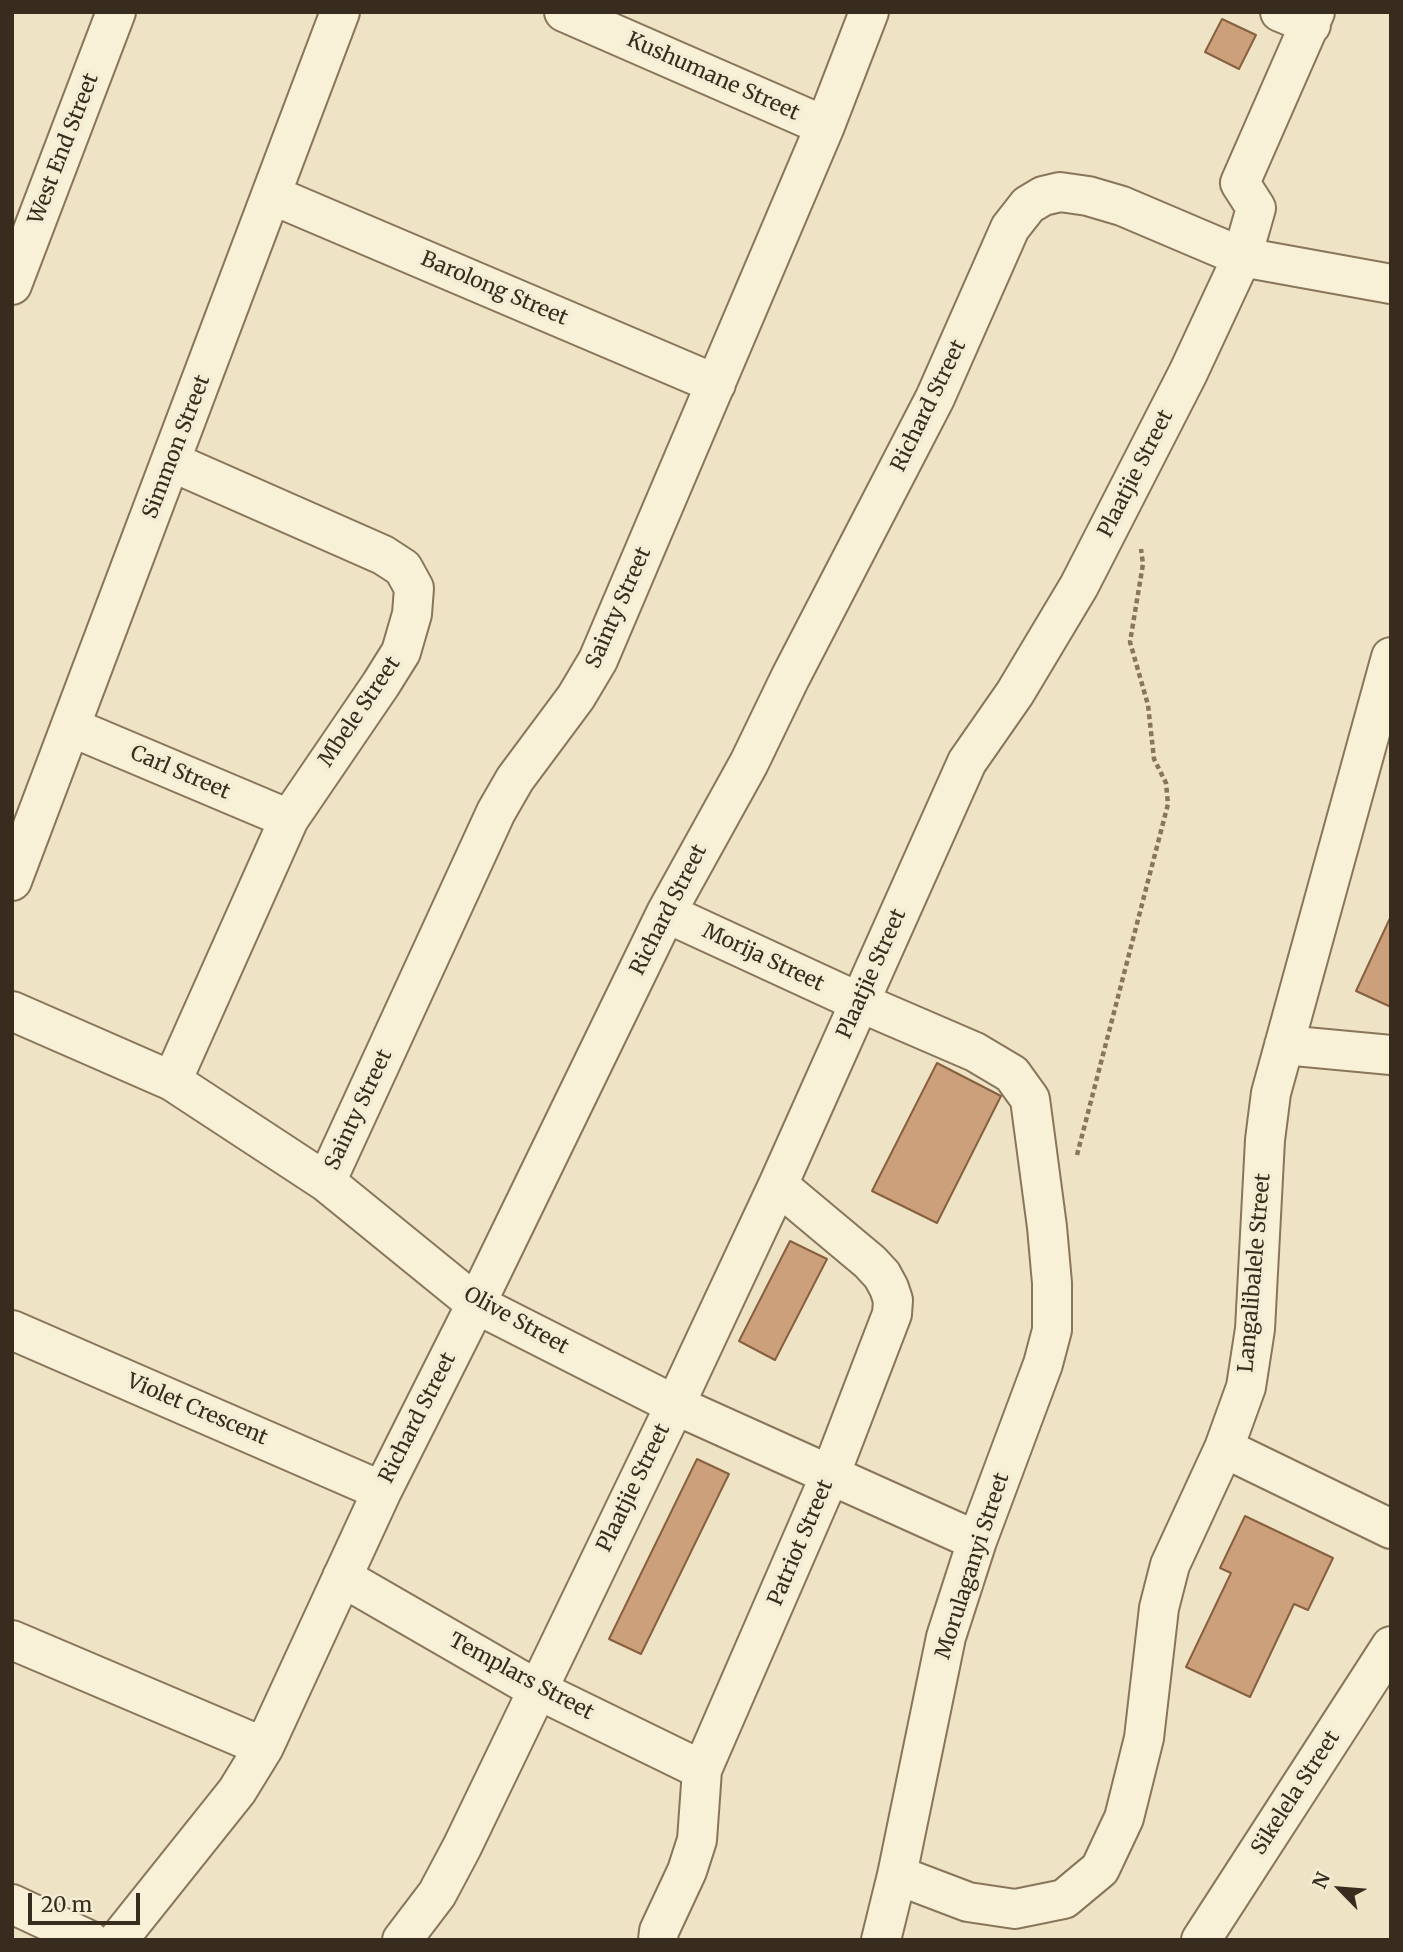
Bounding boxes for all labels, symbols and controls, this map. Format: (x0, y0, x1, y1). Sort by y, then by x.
street label: Kushumane Street (623, 28, 803, 126)
street label: West End Street (24, 70, 104, 228)
street label: Barolong Street (417, 247, 571, 331)
street label: Richard Street (886, 336, 972, 476)
street label: Simmon Street (138, 372, 216, 522)
street label: Plaatjie Street (1093, 406, 1179, 542)
street label: Sainty Street (581, 543, 657, 673)
street label: Mbele Street (314, 652, 406, 772)
street label: Carl Street (126, 741, 234, 805)
street label: Richard Street (625, 840, 713, 980)
street label: Plaatjie Street (832, 905, 912, 1043)
street label: Morija Street (698, 919, 828, 997)
street label: Sainty Street (320, 1046, 398, 1174)
street label: Langalibalele Street (1234, 1172, 1276, 1374)
street label: Olive Street (459, 1282, 573, 1360)
street label: Richard Street (374, 1348, 462, 1488)
street label: Violet Crescent (123, 1369, 271, 1451)
street label: Plaatjie Street (592, 1420, 676, 1556)
street label: Morulaganyi Street (931, 1470, 1015, 1662)
street label: Patriot Street (763, 1476, 839, 1610)
street label: Templars Street (444, 1628, 598, 1726)
street label: Sikelela Street (1247, 1726, 1345, 1860)
north arrow (1305, 1854, 1375, 1924)
text: N (1307, 1868, 1335, 1892)
scale bar (32, 1878, 144, 1922)
text: 20 m (41, 1891, 92, 1918)

